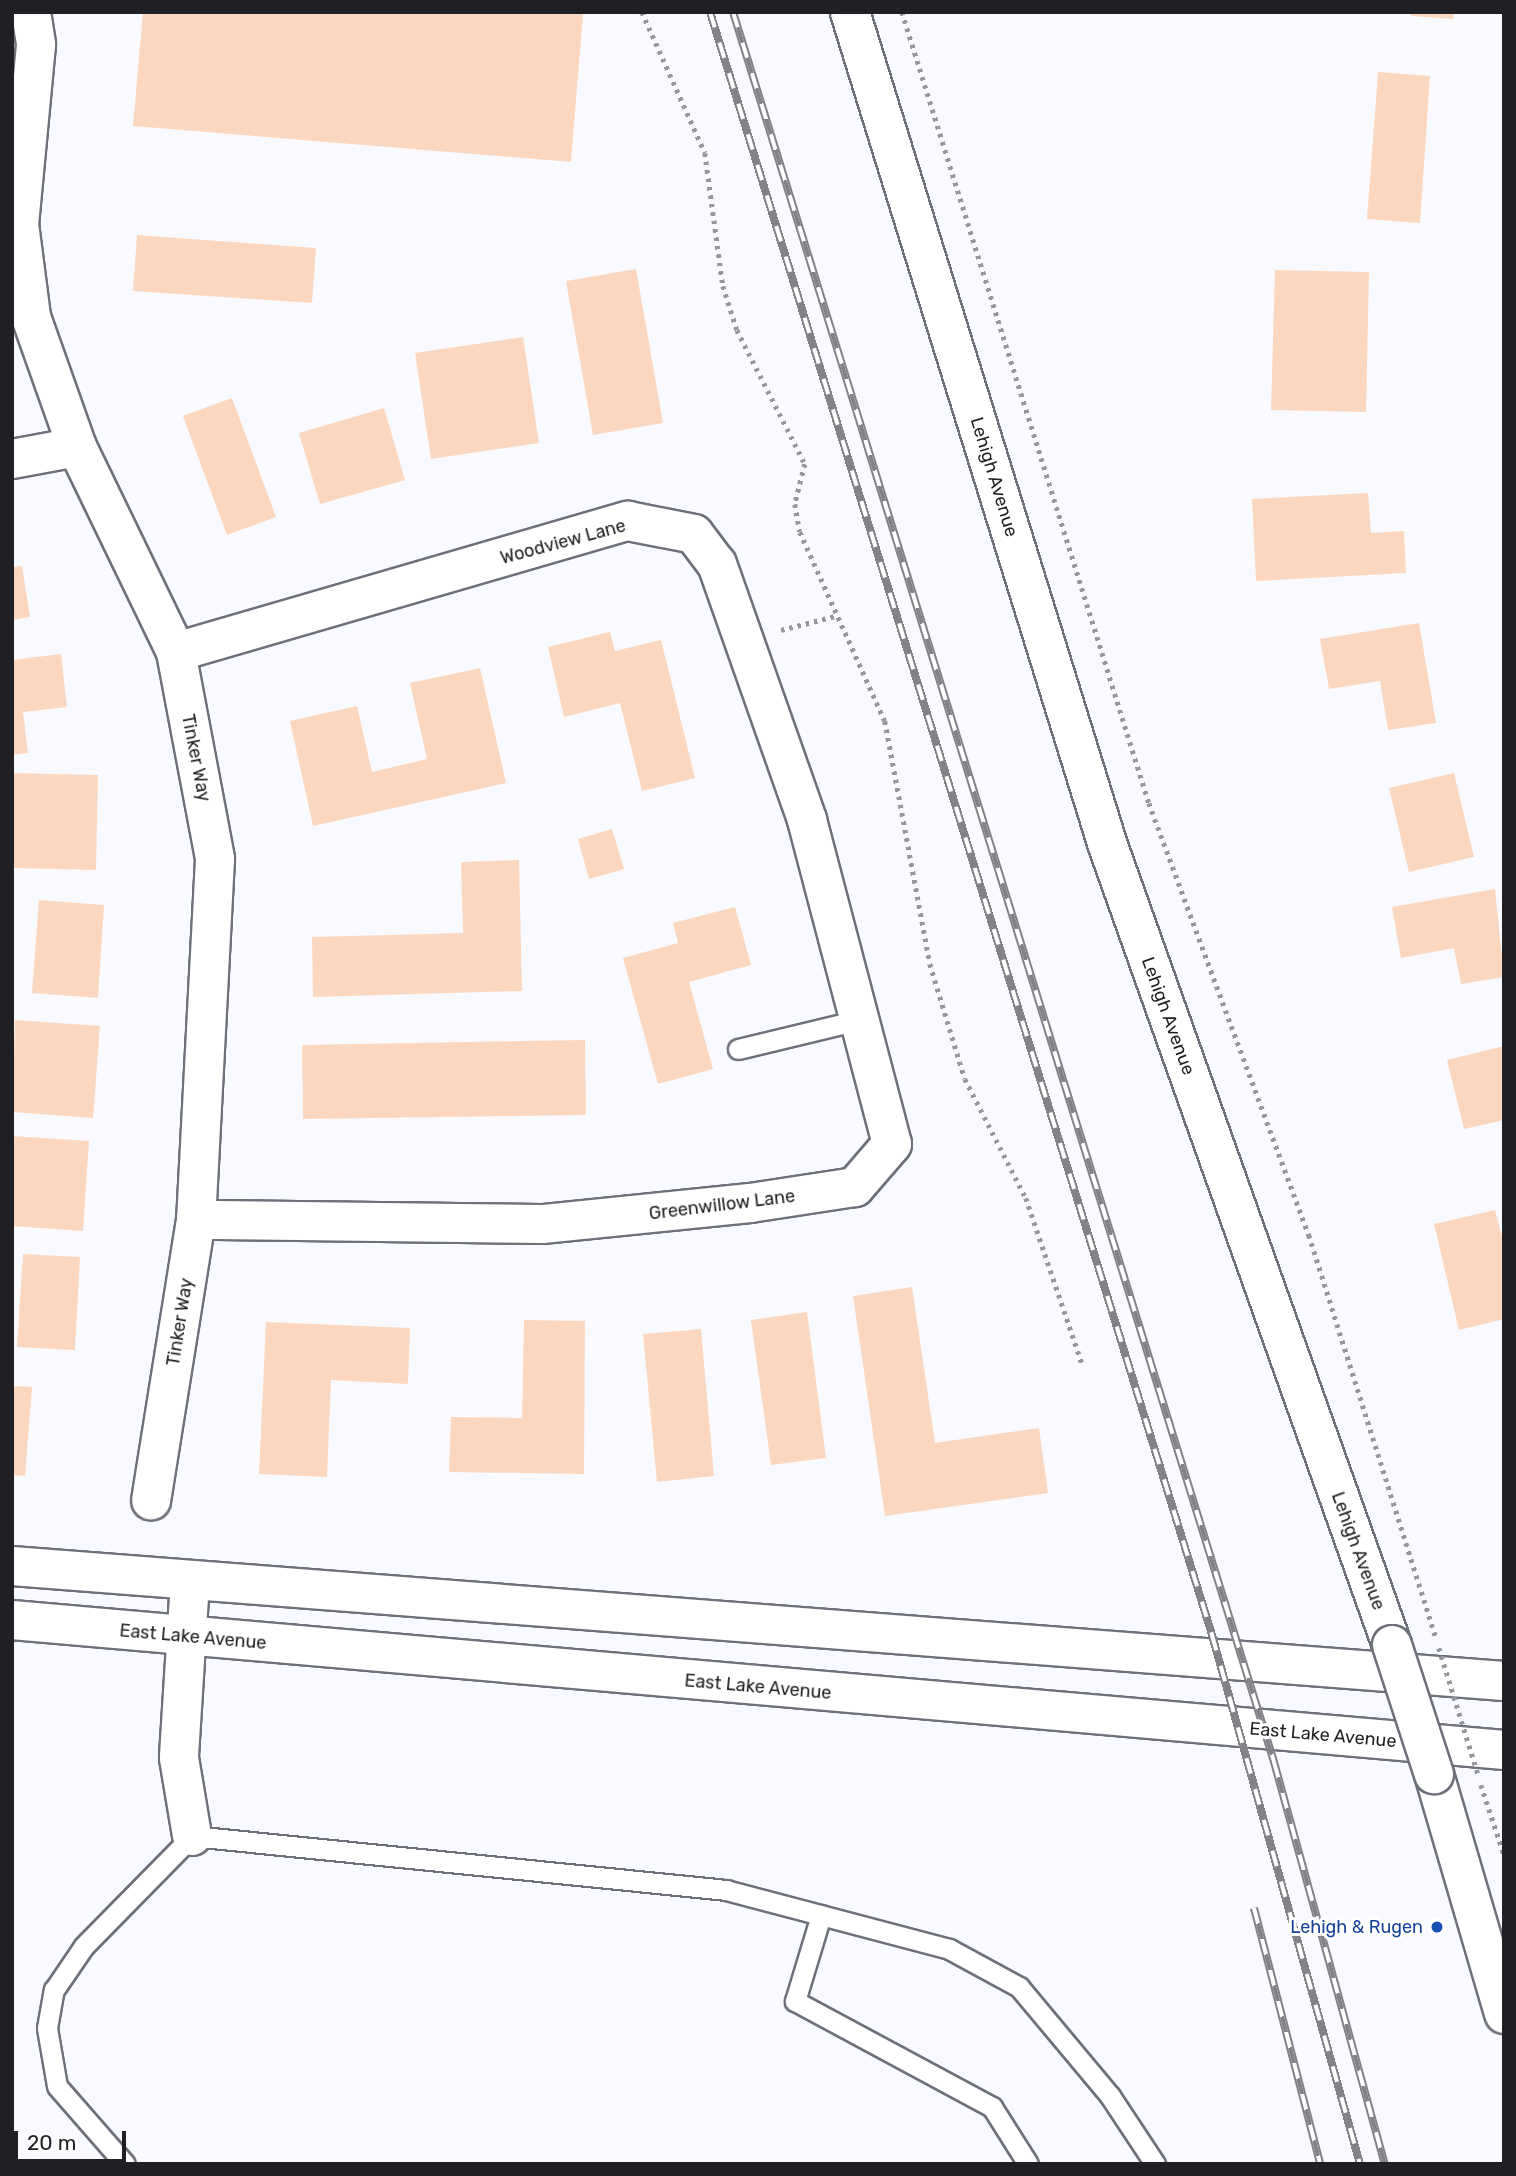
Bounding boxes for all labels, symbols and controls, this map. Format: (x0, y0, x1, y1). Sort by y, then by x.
street label: Lehigh Avenue (965, 414, 1023, 540)
street label: Woodview Lane (498, 515, 628, 569)
street label: Tinker Way (177, 712, 215, 804)
street label: Lehigh Avenue (1137, 954, 1199, 1078)
street label: Greenwillow Lane (648, 1185, 796, 1225)
street label: Tinker Way (162, 1276, 198, 1368)
street label: Lehigh Avenue (1327, 1489, 1389, 1613)
street label: East Lake Avenue (118, 1620, 268, 1654)
street label: East Lake Avenue (683, 1670, 833, 1704)
street label: East Lake Avenue (1248, 1718, 1398, 1752)
place label: Lehigh & Rugen (1290, 1916, 1423, 1938)
marker: Lehigh & Rugen (1429, 1919, 1445, 1935)
scale bar (18, 2116, 130, 2160)
text: 20 m (27, 2130, 76, 2155)

